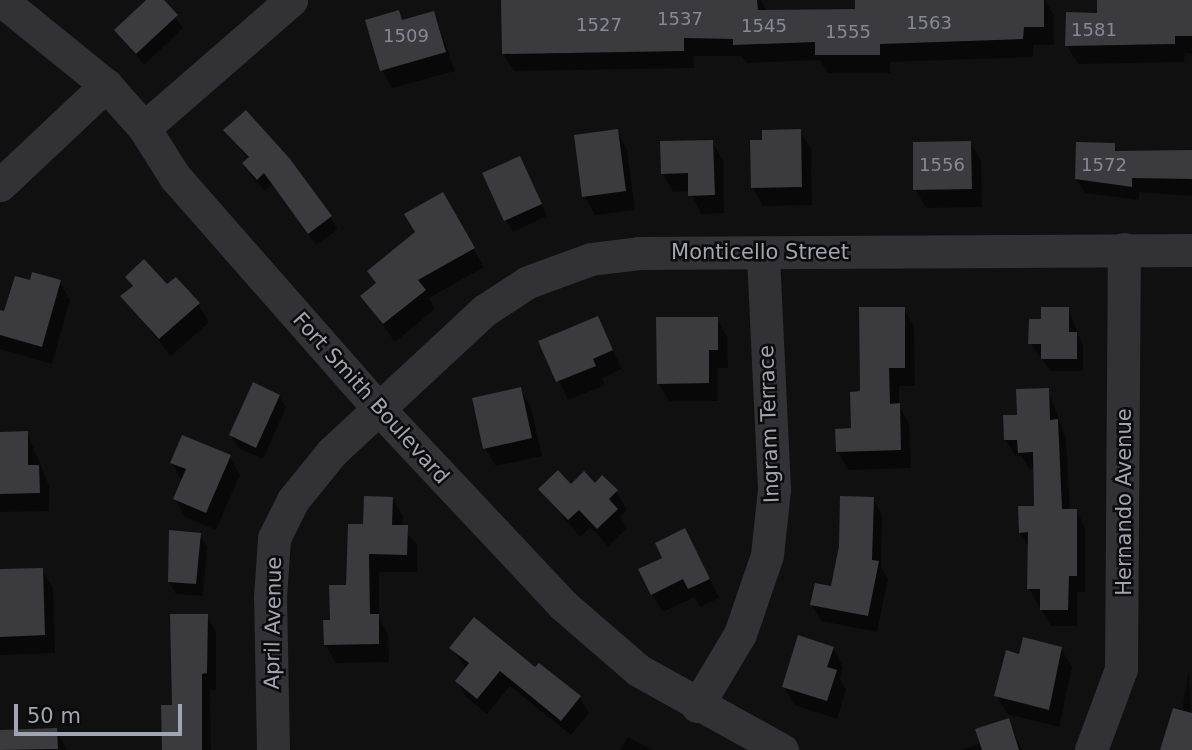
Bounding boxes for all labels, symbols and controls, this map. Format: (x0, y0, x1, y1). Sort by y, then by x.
house number: 1537 (657, 8, 703, 30)
house number: 1563 (906, 12, 952, 34)
house number: 1527 (576, 14, 622, 36)
house number: 1545 (741, 15, 787, 37)
house number: 1581 (1071, 19, 1117, 41)
house number: 1555 (825, 21, 871, 43)
house number: 1509 (383, 25, 429, 47)
house number: 1556 (919, 154, 965, 176)
house number: 1572 (1081, 154, 1127, 176)
street label: Monticello Street (671, 239, 849, 265)
street label: Fort Smith Boulevard (287, 307, 455, 489)
street label: Ingram Terrace (754, 345, 784, 503)
street label: Hernando Avenue (1111, 408, 1137, 596)
street label: April Avenue (259, 556, 287, 690)
scale bar (18, 690, 186, 734)
text: 50 m (27, 704, 81, 728)

